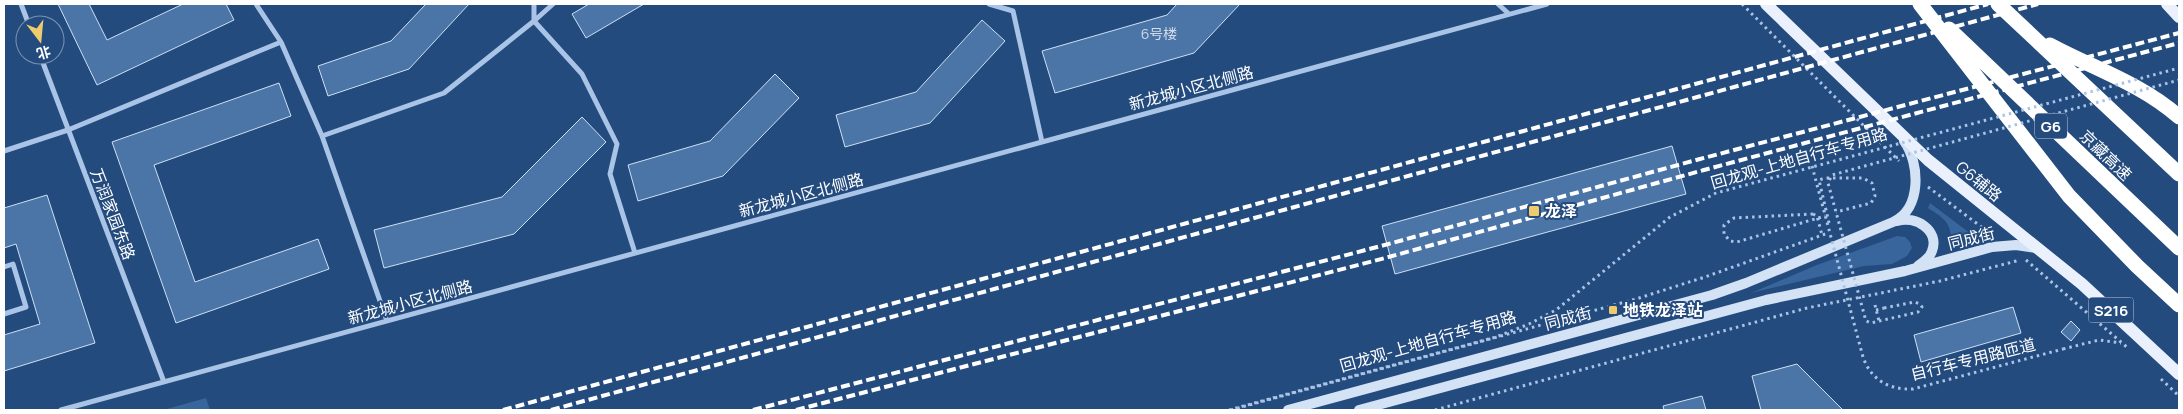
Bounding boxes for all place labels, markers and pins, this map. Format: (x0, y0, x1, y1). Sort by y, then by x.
place label: 龙泽 (1545, 200, 1577, 222)
marker: 龙泽 (1527, 204, 1541, 218)
place label: 地铁龙泽站 (1623, 299, 1703, 321)
marker: 地铁龙泽站 (1607, 304, 1619, 316)

